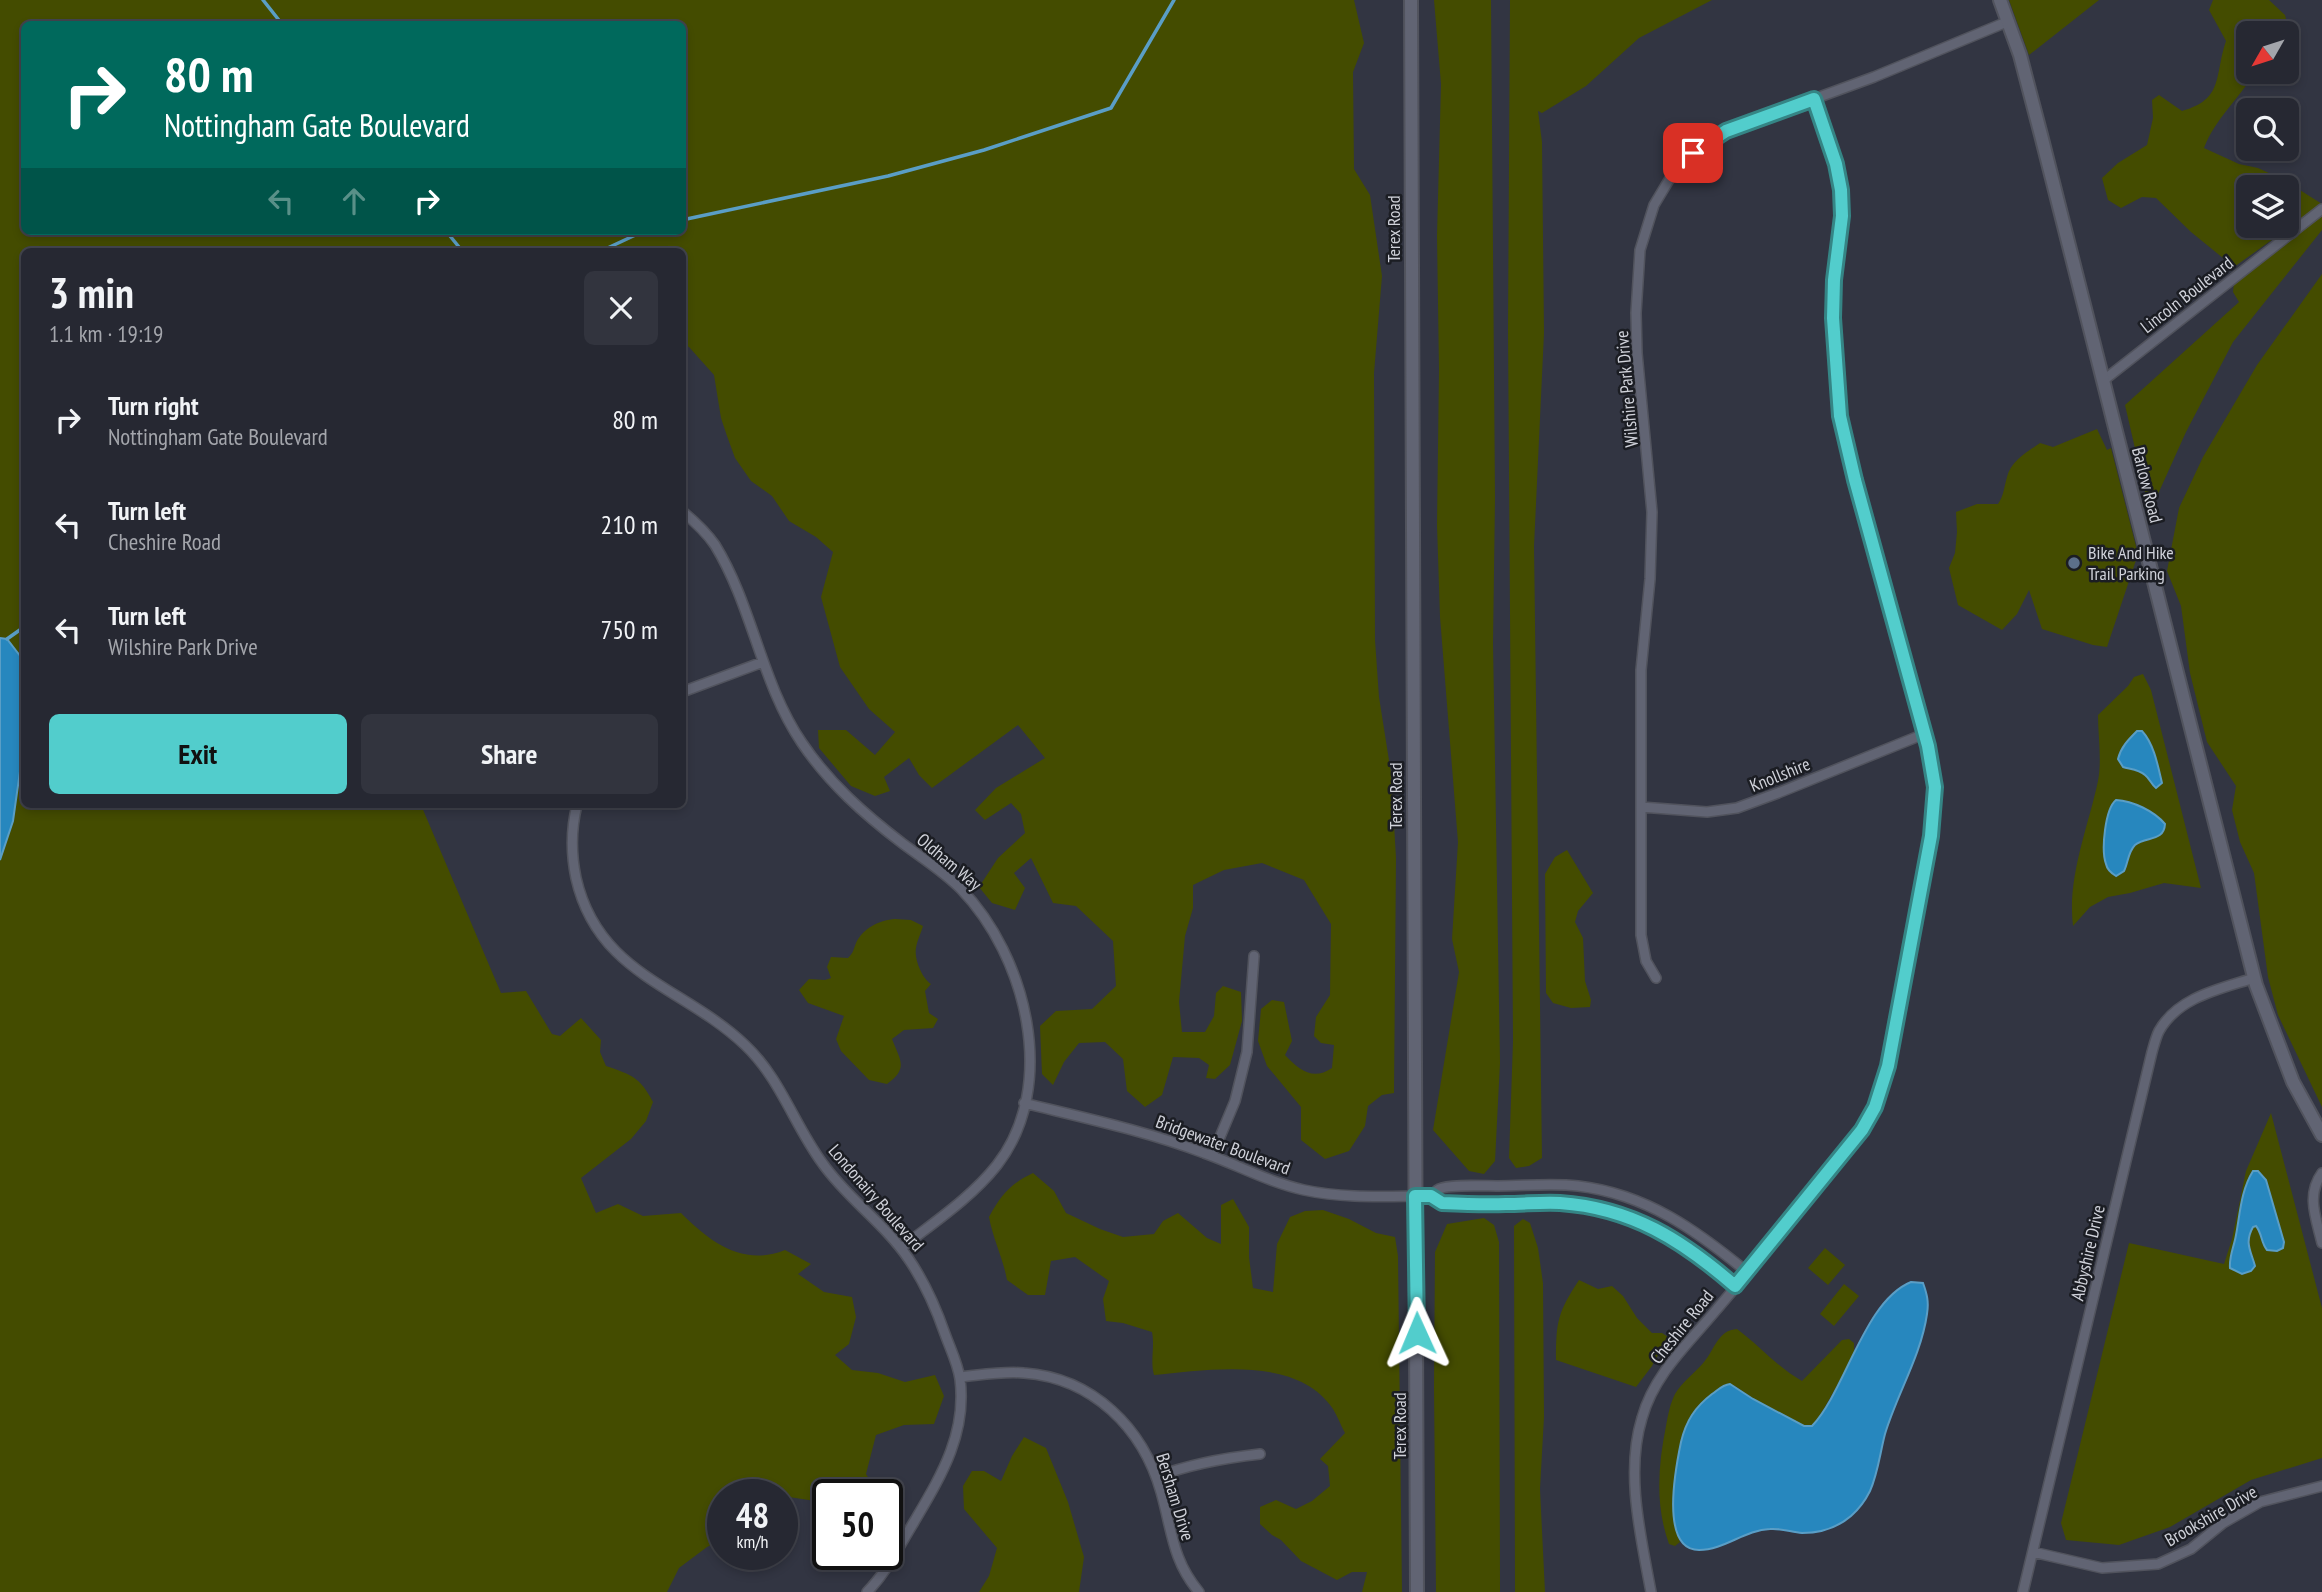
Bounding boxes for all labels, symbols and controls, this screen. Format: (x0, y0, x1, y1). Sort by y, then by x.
north arrow (2236, 21, 2300, 84)
map controls (2236, 21, 2299, 238)
text: 80 m (164, 42, 253, 106)
icon: right (49, 49, 140, 140)
button: search (2236, 98, 2299, 161)
text: Nottingham Gate Boulevard (164, 104, 470, 146)
pin (1663, 123, 1723, 183)
icon: arrive (1674, 134, 1712, 172)
button: layers (2236, 175, 2299, 238)
icon: left (262, 182, 300, 220)
icon: ahead (335, 182, 373, 220)
icon: right (408, 182, 446, 220)
street label: Terex Road (1382, 195, 1405, 263)
street label: Lincoln Boulevard (2136, 251, 2238, 338)
text: 3 min (49, 265, 134, 320)
button: close (584, 271, 658, 345)
text: 1.1 km · 19:19 (49, 319, 163, 348)
street label: Wilshire Park Drive (1610, 330, 1643, 448)
text: Turn right (108, 389, 199, 422)
icon: right (49, 401, 87, 439)
text: 80 m (612, 403, 658, 436)
text: Nottingham Gate Boulevard (108, 422, 328, 451)
street label: Barlow Road (2127, 445, 2168, 525)
text: Turn left (108, 494, 186, 527)
icon: left (49, 506, 87, 544)
text: 210 m (600, 508, 658, 541)
text: Cheshire Road (108, 527, 221, 556)
place label: Bike And Hike Trail Parking (2088, 541, 2174, 585)
marker: Bike And Hike Trail Parking (2066, 555, 2082, 571)
text: Turn left (108, 599, 186, 632)
icon: left (49, 611, 87, 649)
text: 750 m (600, 613, 658, 646)
text: Wilshire Park Drive (108, 632, 258, 661)
button: Exit (49, 714, 347, 794)
button: Share (361, 714, 658, 794)
street label: Knollshire (1746, 752, 1813, 797)
street label: Terex Road (1384, 762, 1407, 830)
street label: Oldham Way (912, 828, 987, 896)
street label: Bridgewater Boulevard (1153, 1110, 1293, 1179)
street label: Londonairy Boulevard (824, 1139, 929, 1256)
street label: Abbyshire Drive (2065, 1203, 2110, 1303)
street label: Cheshire Road (1645, 1285, 1718, 1368)
position arrow (1380, 1296, 1454, 1370)
street label: Terex Road (1388, 1392, 1411, 1460)
street label: Bersham Drive (1151, 1450, 1200, 1543)
speed limit sign: 50 (812, 1479, 903, 1570)
street label: Brookshire Drive (2161, 1480, 2261, 1551)
text: 48 (736, 1492, 769, 1538)
text: km/h (737, 1530, 768, 1553)

